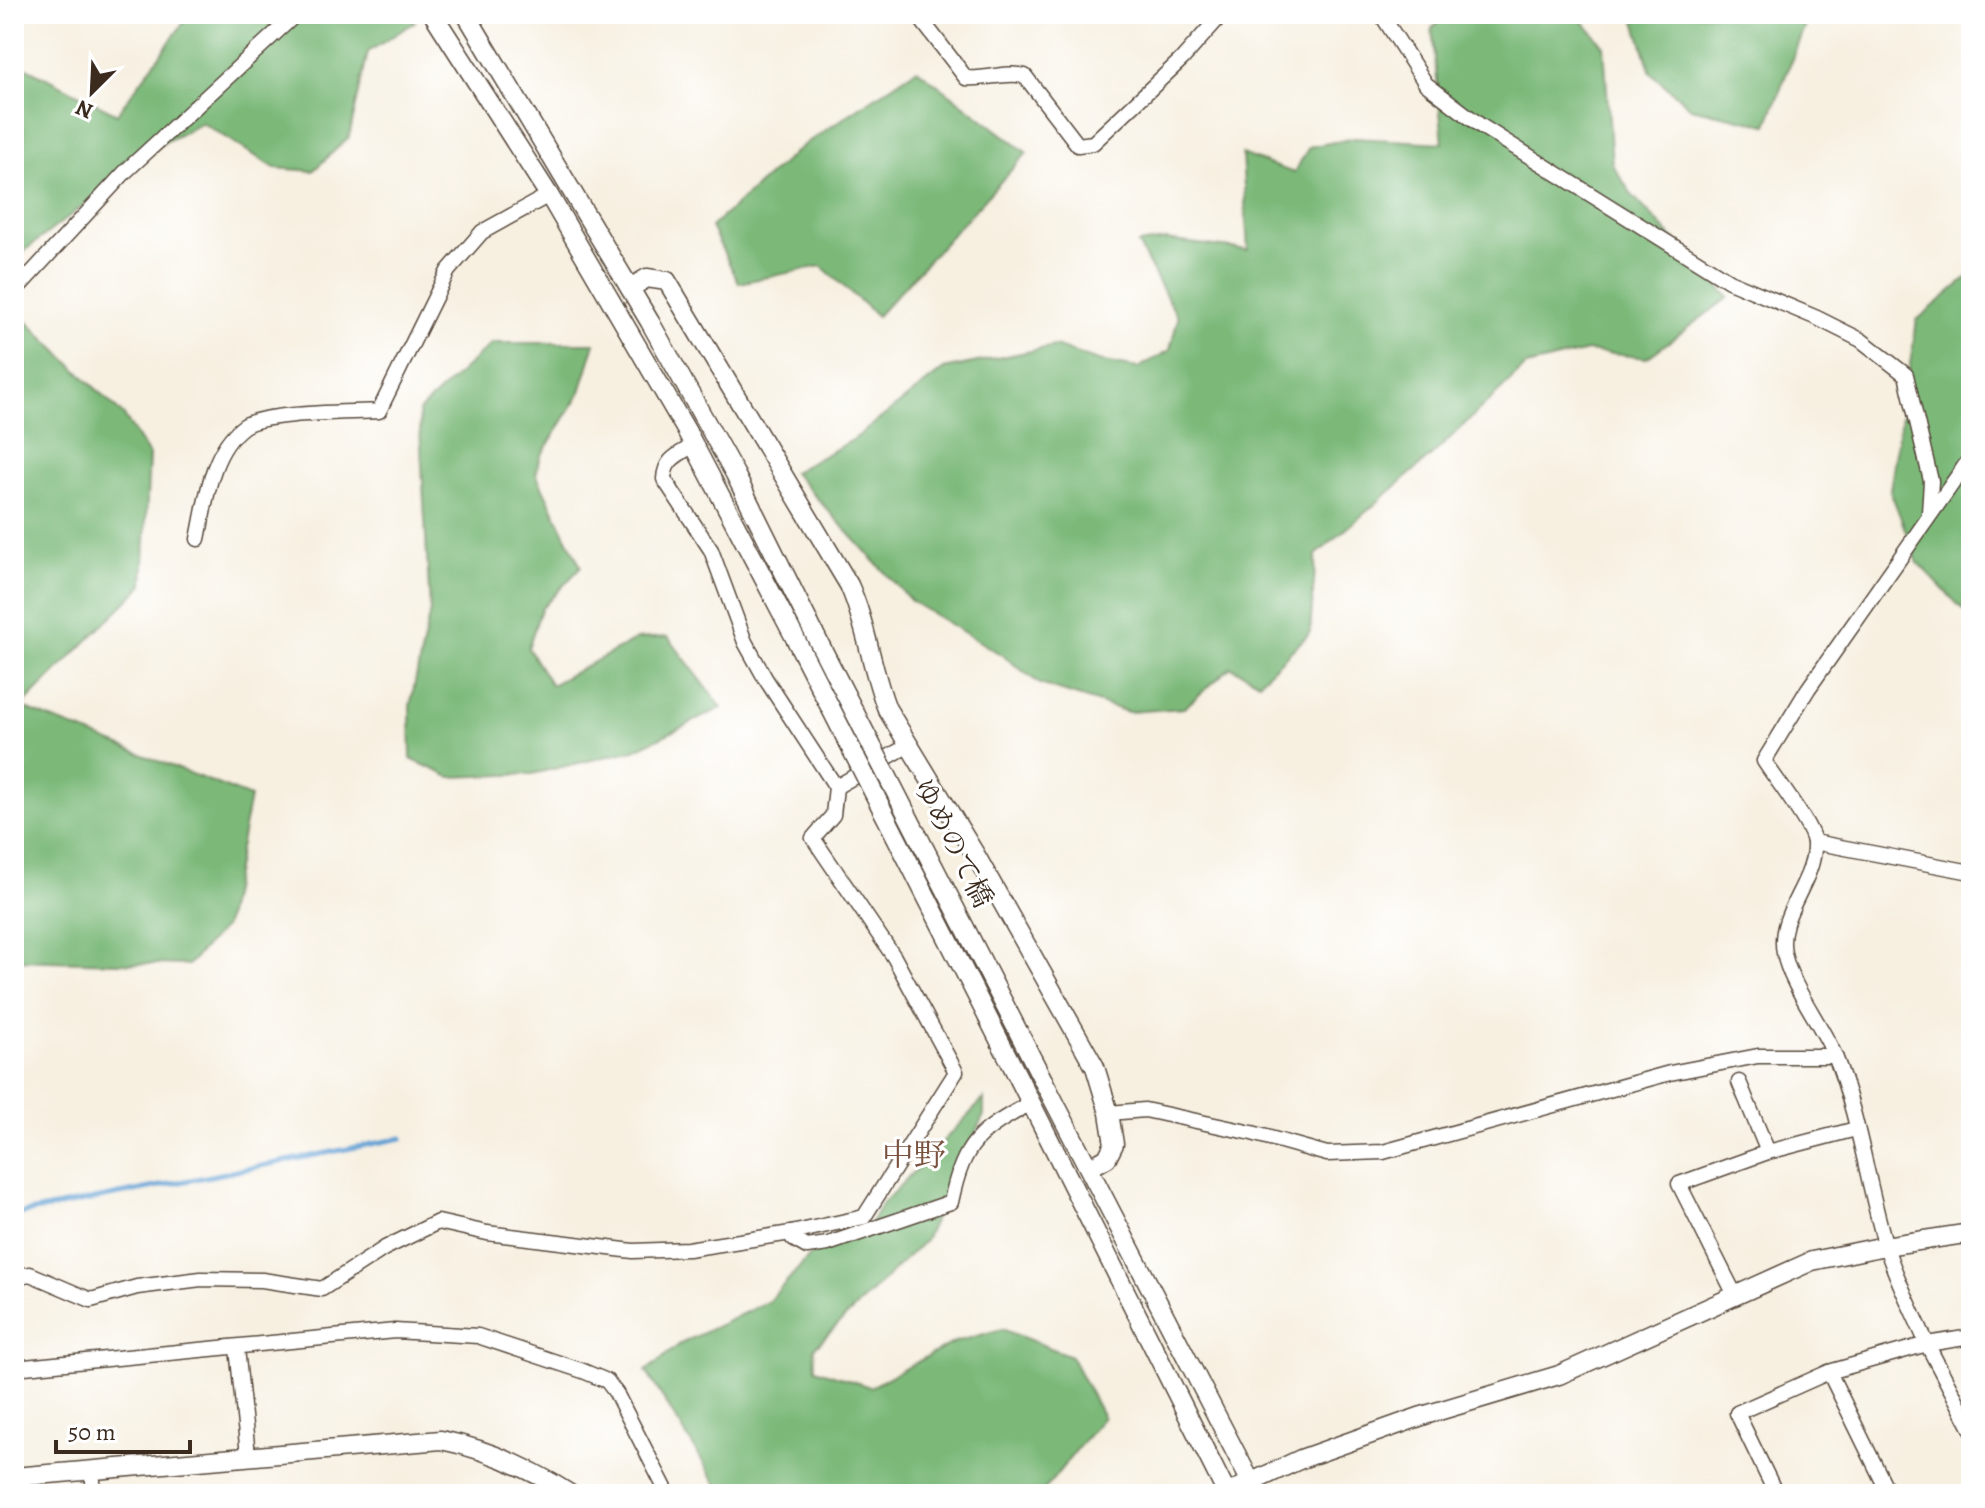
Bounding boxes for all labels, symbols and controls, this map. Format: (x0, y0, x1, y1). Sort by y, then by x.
north arrow (52, 52, 132, 132)
text: N (71, 92, 98, 126)
street label: ゆめのて橋 (904, 772, 1002, 914)
district label: 中野 (882, 1133, 946, 1177)
scale bar (56, 1404, 190, 1454)
text: 50 m (68, 1416, 116, 1448)

